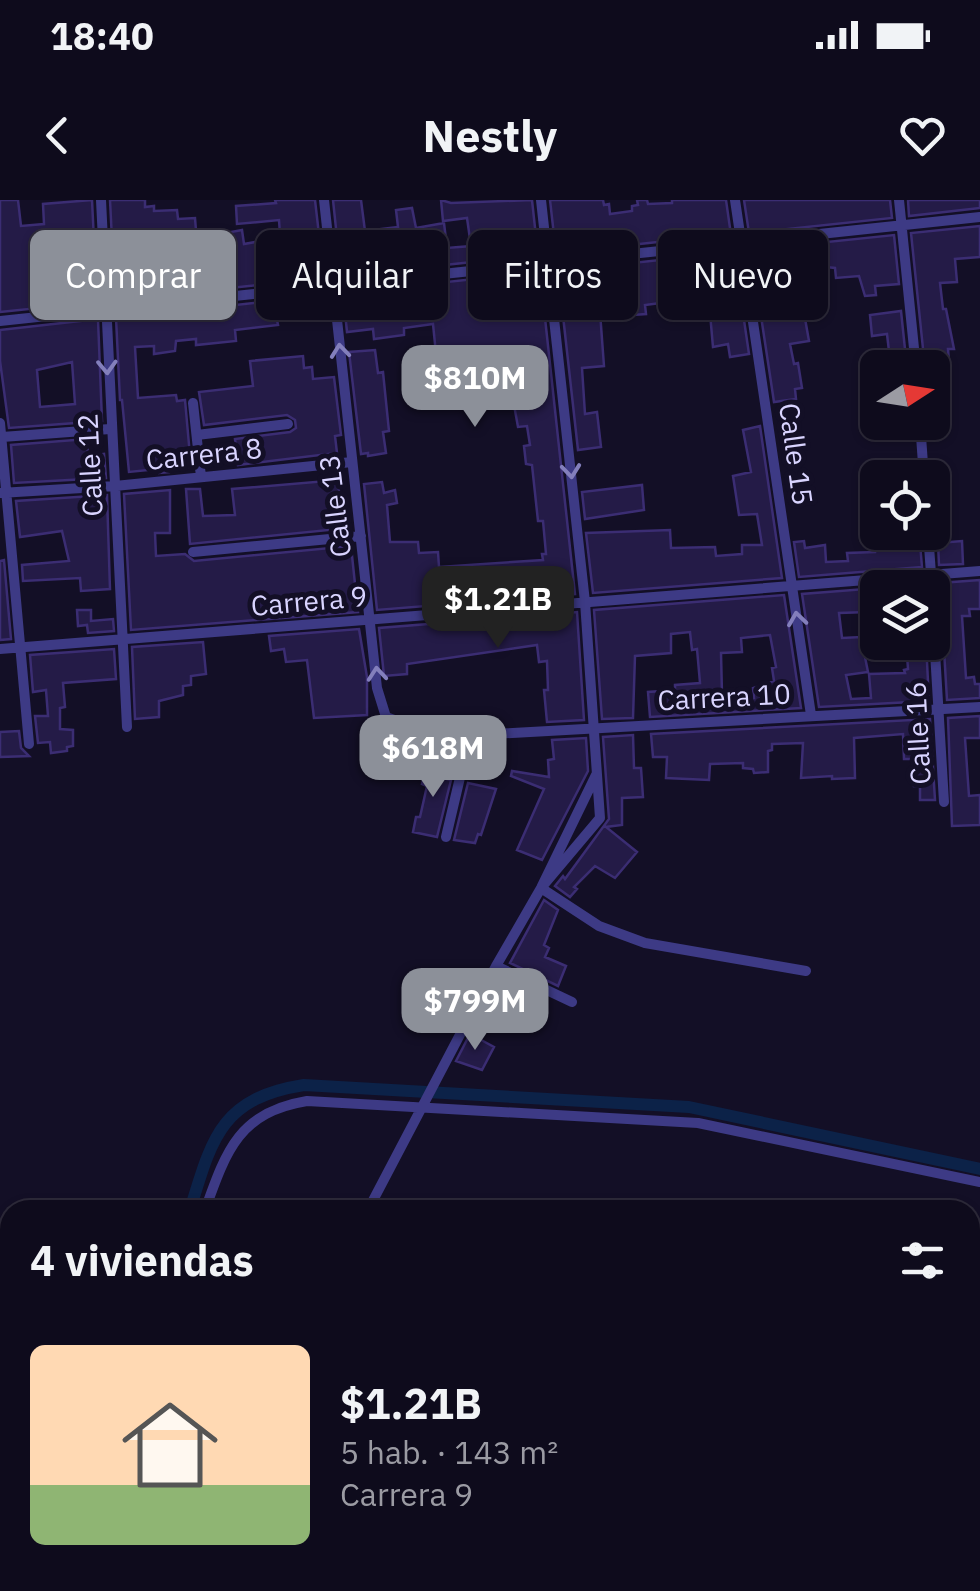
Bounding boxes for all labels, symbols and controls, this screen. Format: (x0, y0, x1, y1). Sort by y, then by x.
text: 18:40 (50, 11, 154, 60)
text: Nestly (423, 106, 557, 164)
icon: back (30, 108, 85, 163)
icon: heart (895, 108, 950, 163)
chip: Comprar (30, 230, 236, 320)
chip: Alquilar (256, 230, 448, 320)
chip: Filtros (468, 230, 638, 320)
chip: Nuevo (658, 230, 828, 320)
one-way arrow (330, 343, 351, 359)
pin: $810M (405, 345, 545, 430)
north arrow (860, 350, 950, 440)
map controls (860, 350, 950, 660)
text: $810M (423, 356, 527, 398)
one-way arrow (97, 360, 118, 376)
street label: Calle 15 (771, 400, 822, 508)
street label: Calle 12 (68, 413, 111, 517)
street label: Carrera 8 (144, 429, 264, 478)
street label: Calle 13 (310, 453, 359, 559)
button: locate (860, 460, 950, 550)
one-way arrow (560, 463, 581, 479)
pin: $1.21B (417, 566, 579, 651)
button: layers (860, 570, 950, 660)
street label: Carrera 9 (249, 577, 369, 624)
text: $1.21B (444, 577, 552, 619)
one-way arrow (787, 610, 808, 627)
one-way arrow (366, 666, 388, 682)
street label: Carrera 10 (656, 675, 792, 718)
street label: Calle 16 (896, 681, 939, 785)
pin: $618M (363, 715, 503, 800)
text: $618M (381, 726, 485, 768)
pin: $799M (405, 968, 545, 1053)
text: $799M (423, 979, 527, 1021)
text: 4 viviendas (30, 1233, 254, 1288)
icon: filters (895, 1233, 950, 1288)
text: $1.21B (340, 1376, 482, 1431)
icon: home (110, 1385, 230, 1505)
text: 5 hab. · 143 m² (340, 1431, 558, 1473)
text: Carrera 9 (340, 1473, 473, 1515)

